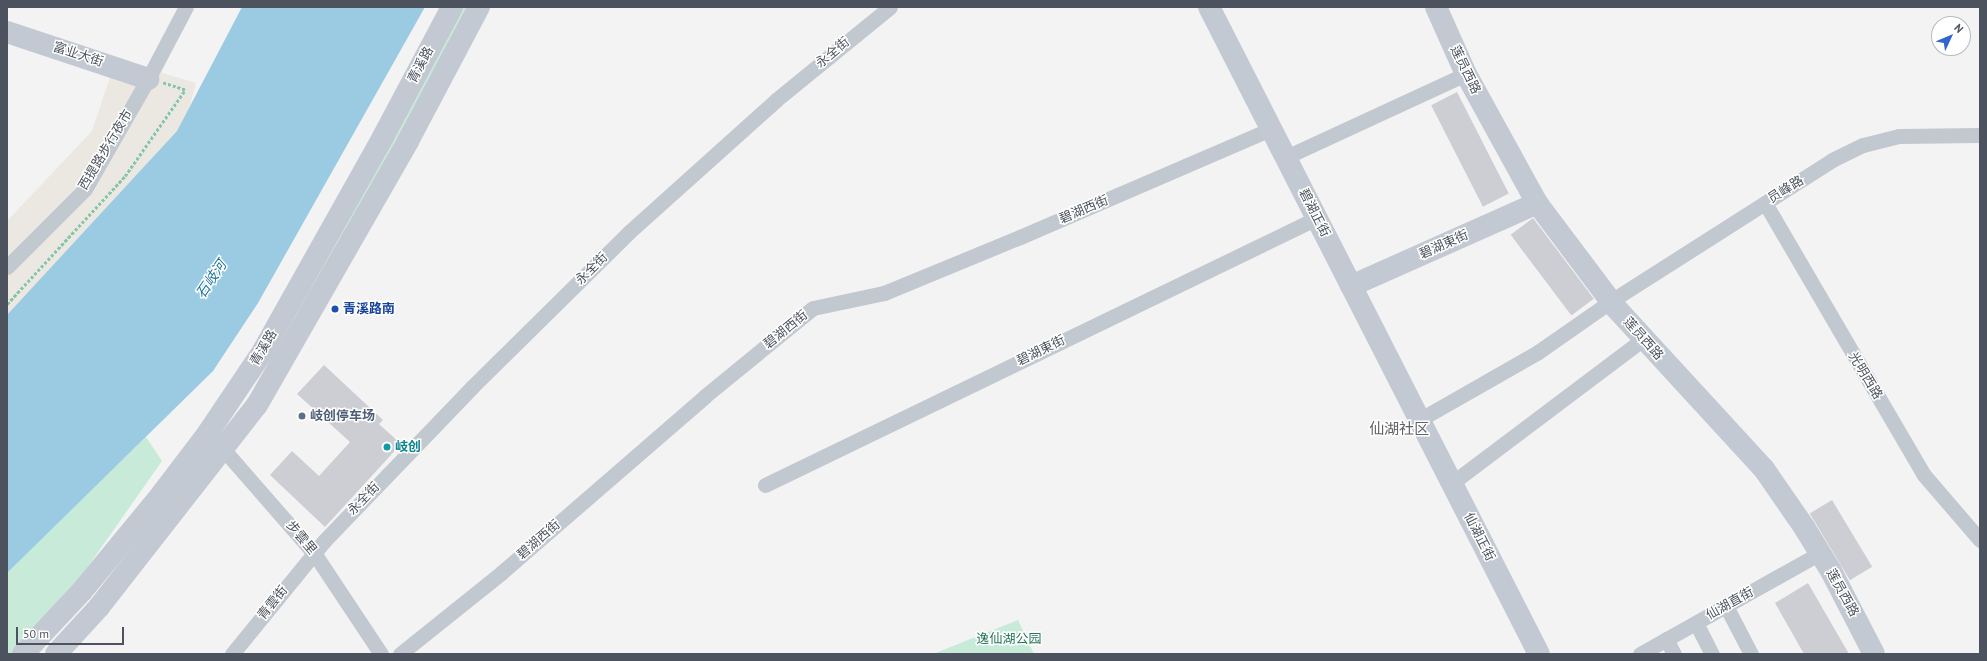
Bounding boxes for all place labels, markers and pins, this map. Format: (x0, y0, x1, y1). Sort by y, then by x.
place label: 青溪路南 (343, 301, 395, 317)
marker: 青溪路南 (330, 304, 340, 314)
place label: 岐创停车场 (310, 408, 375, 424)
marker: 岐创停车场 (297, 411, 307, 421)
place label: 岐创 (395, 439, 421, 455)
marker: 岐创 (382, 442, 392, 452)

